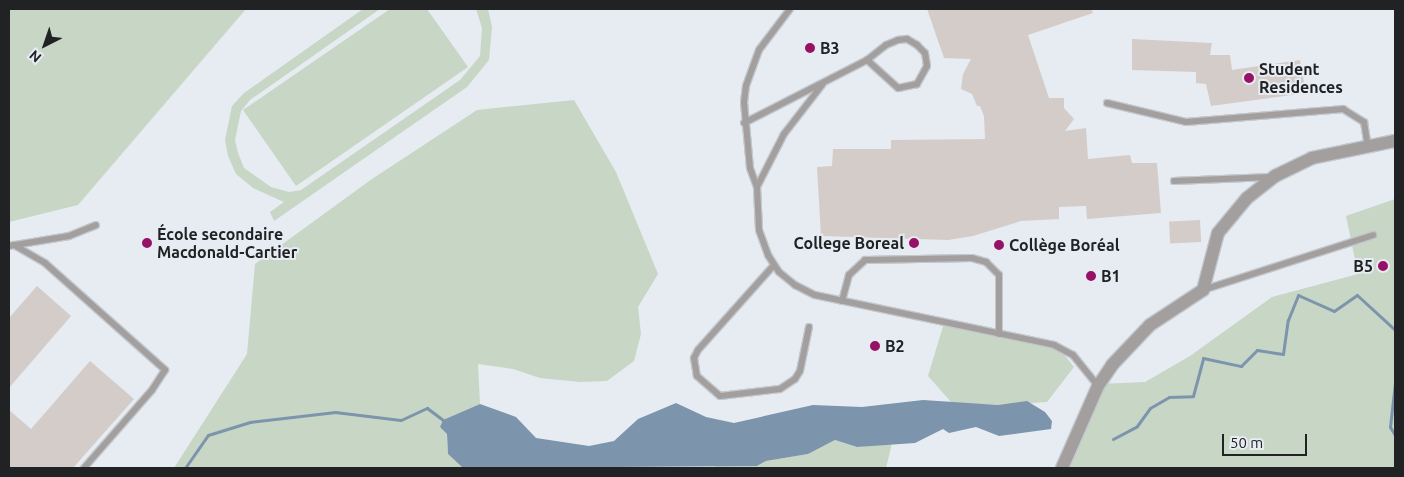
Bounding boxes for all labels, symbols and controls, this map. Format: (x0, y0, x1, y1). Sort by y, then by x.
north arrow (20, 20, 70, 70)
place label: B3 (820, 38, 840, 58)
marker: B3 (804, 42, 816, 54)
text: N (26, 47, 44, 66)
place label: Student Residences (1259, 59, 1343, 97)
marker: Student Residences (1243, 72, 1255, 84)
place label: École secondaire Macdonald-Cartier (157, 224, 297, 262)
place label: College Boreal (794, 233, 904, 253)
place label: Collège Boréal (1009, 235, 1119, 255)
marker: École secondaire Macdonald-Cartier (141, 237, 153, 249)
marker: College Boreal (908, 237, 920, 249)
marker: Collège Boréal (993, 239, 1005, 251)
place label: B5 (1353, 256, 1373, 276)
marker: B5 (1377, 260, 1389, 272)
place label: B1 (1101, 266, 1121, 286)
marker: B1 (1085, 270, 1097, 282)
place label: B2 (885, 336, 905, 356)
marker: B2 (869, 340, 881, 352)
scale bar (1224, 424, 1309, 456)
text: 50 m (1230, 434, 1263, 451)

